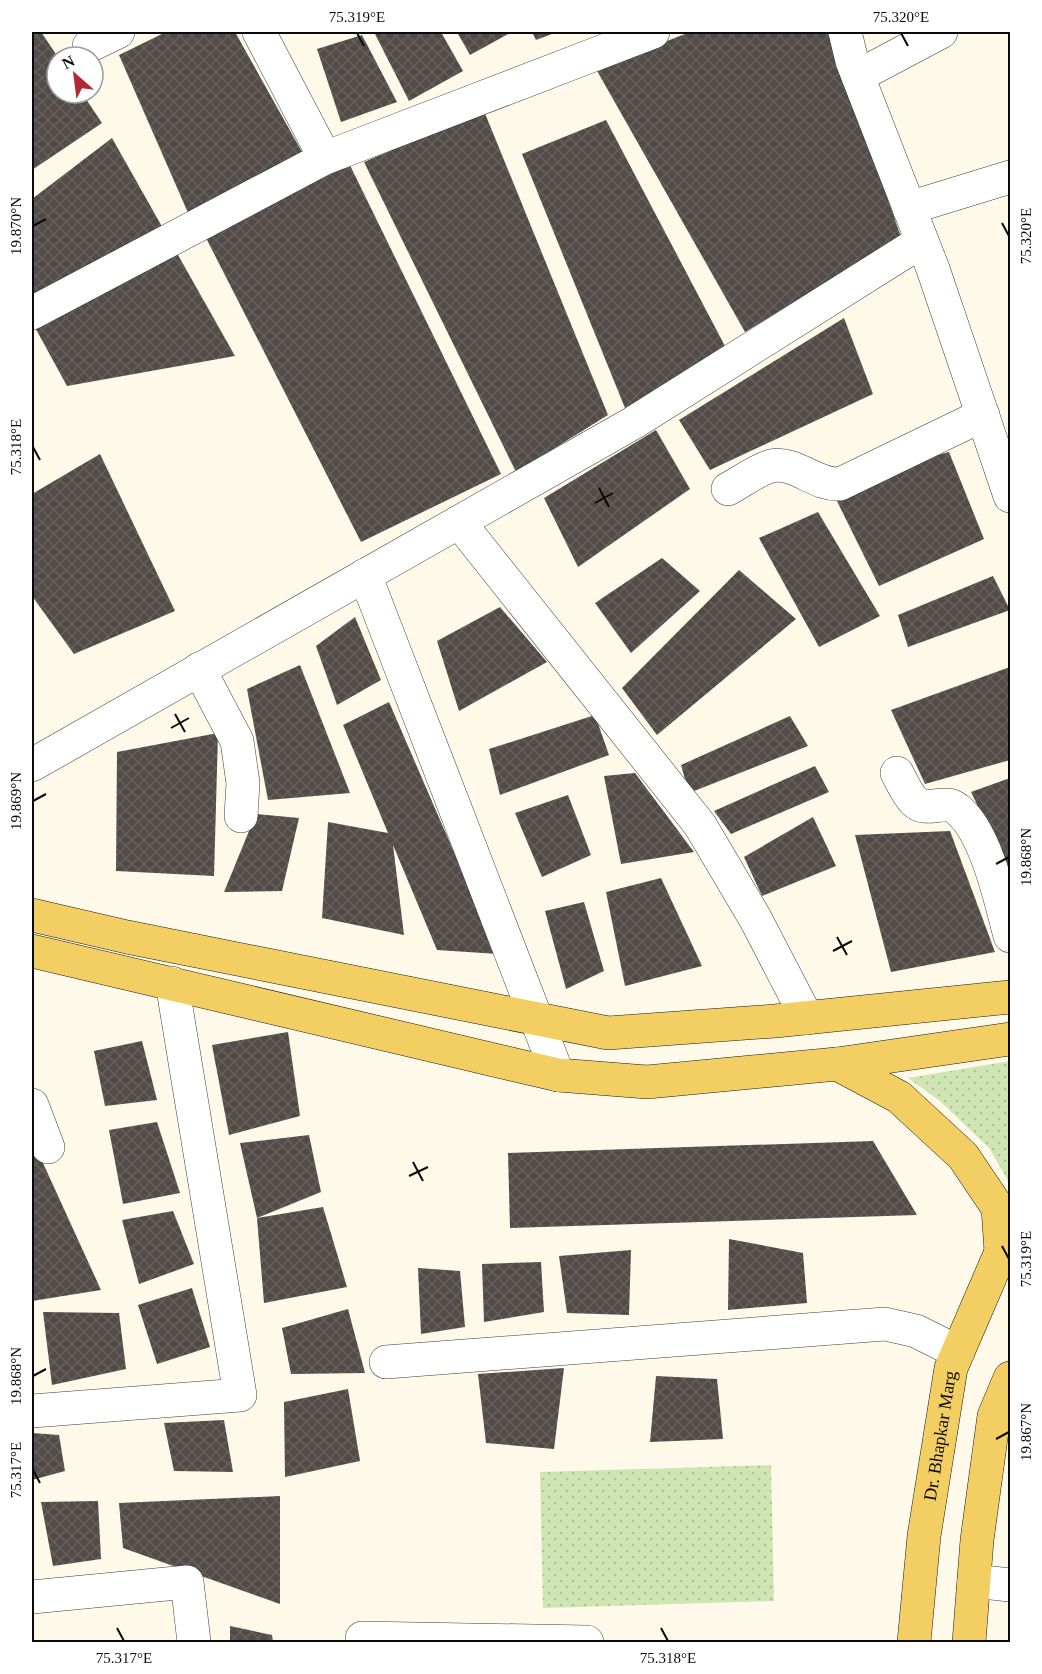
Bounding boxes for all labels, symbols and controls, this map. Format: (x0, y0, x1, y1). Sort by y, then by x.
text: 75.319°E (329, 9, 385, 25)
text: 75.320°E (873, 9, 929, 25)
north arrow (45, 45, 105, 105)
text: N (59, 52, 78, 72)
text: 19.870°N (8, 197, 24, 255)
text: 75.320°E (1018, 208, 1034, 264)
text: 75.318°E (8, 419, 24, 475)
text: 19.869°N (8, 772, 24, 830)
text: 19.868°N (1018, 828, 1034, 886)
text: 75.319°E (1018, 1231, 1034, 1287)
text: 19.868°N (8, 1347, 24, 1405)
street label: Dr. Bhapkar Marg (920, 1369, 960, 1502)
text: 19.867°N (1018, 1403, 1034, 1461)
text: 75.317°E (8, 1442, 24, 1498)
text: 75.317°E (96, 1650, 152, 1666)
text: 75.318°E (640, 1650, 696, 1666)

